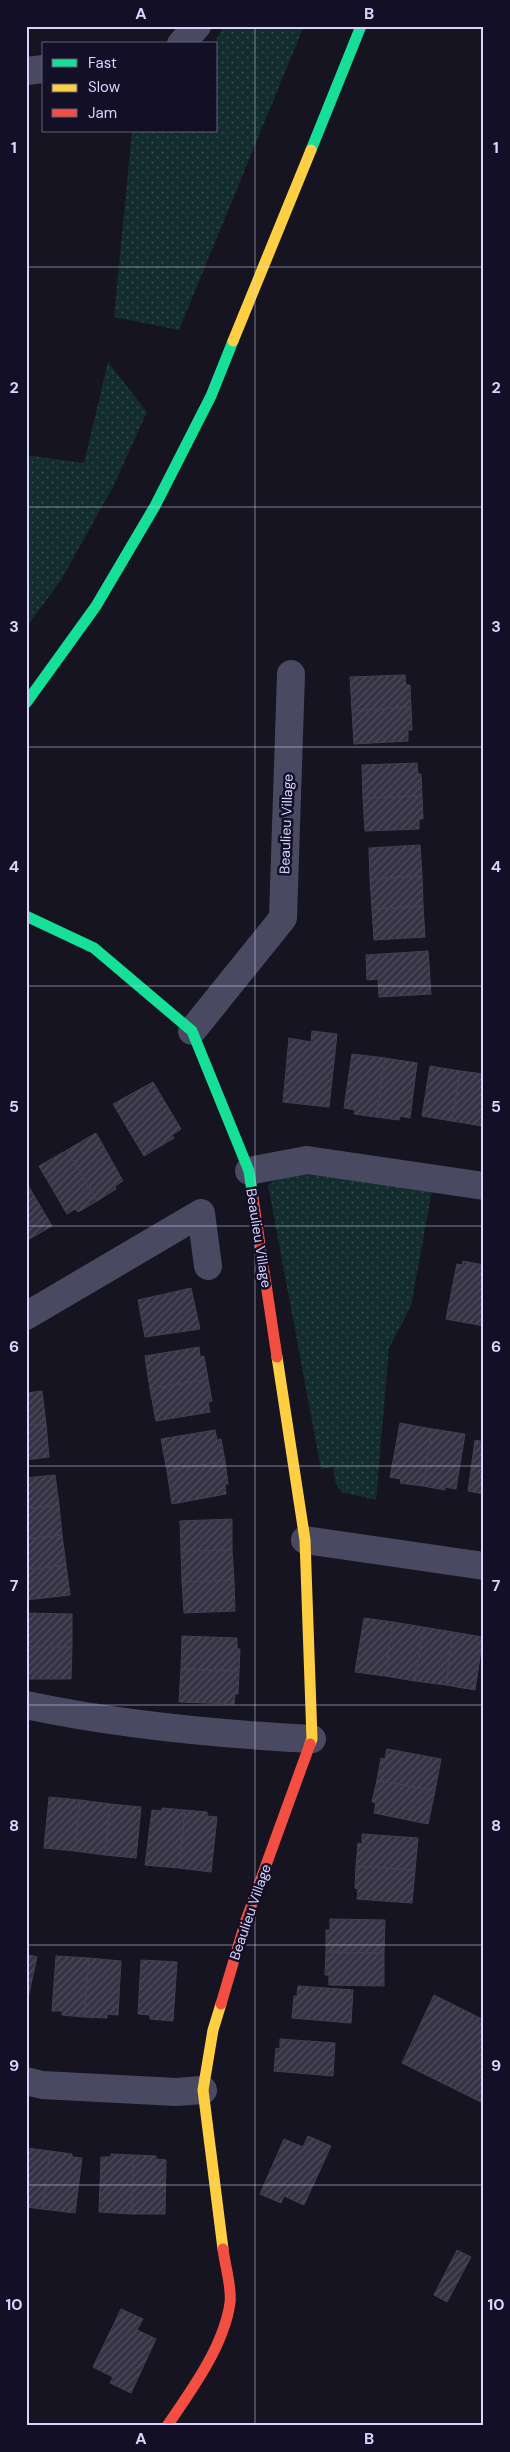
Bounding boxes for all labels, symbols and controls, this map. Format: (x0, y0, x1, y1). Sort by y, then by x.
text: A (135, 3, 147, 24)
text: B (364, 3, 374, 24)
legend (42, 42, 218, 132)
text: Fast (88, 53, 117, 73)
text: Slow (88, 77, 121, 97)
text: Jam (88, 103, 117, 123)
text: 1 (11, 137, 17, 158)
text: 1 (493, 137, 499, 158)
text: 2 (9, 377, 19, 398)
text: 2 (491, 377, 501, 398)
text: 3 (9, 616, 19, 637)
text: 3 (491, 616, 501, 637)
street label: Beaulieu Village (275, 774, 297, 874)
text: 4 (9, 856, 19, 877)
text: 4 (491, 856, 501, 877)
text: 5 (9, 1096, 19, 1117)
text: 5 (491, 1096, 501, 1117)
street label: Beaulieu Village (242, 1187, 276, 1289)
text: 6 (9, 1336, 19, 1357)
text: 6 (491, 1336, 501, 1357)
text: 7 (10, 1575, 19, 1596)
text: 7 (492, 1575, 501, 1596)
text: 8 (9, 1815, 19, 1836)
text: 8 (491, 1815, 501, 1836)
street label: Beaulieu Village (225, 1862, 275, 1962)
text: 9 (9, 2055, 19, 2076)
text: 9 (491, 2055, 501, 2076)
text: 10 (5, 2294, 23, 2315)
text: 10 (487, 2294, 505, 2315)
text: A (135, 2428, 147, 2449)
text: B (364, 2428, 374, 2449)

